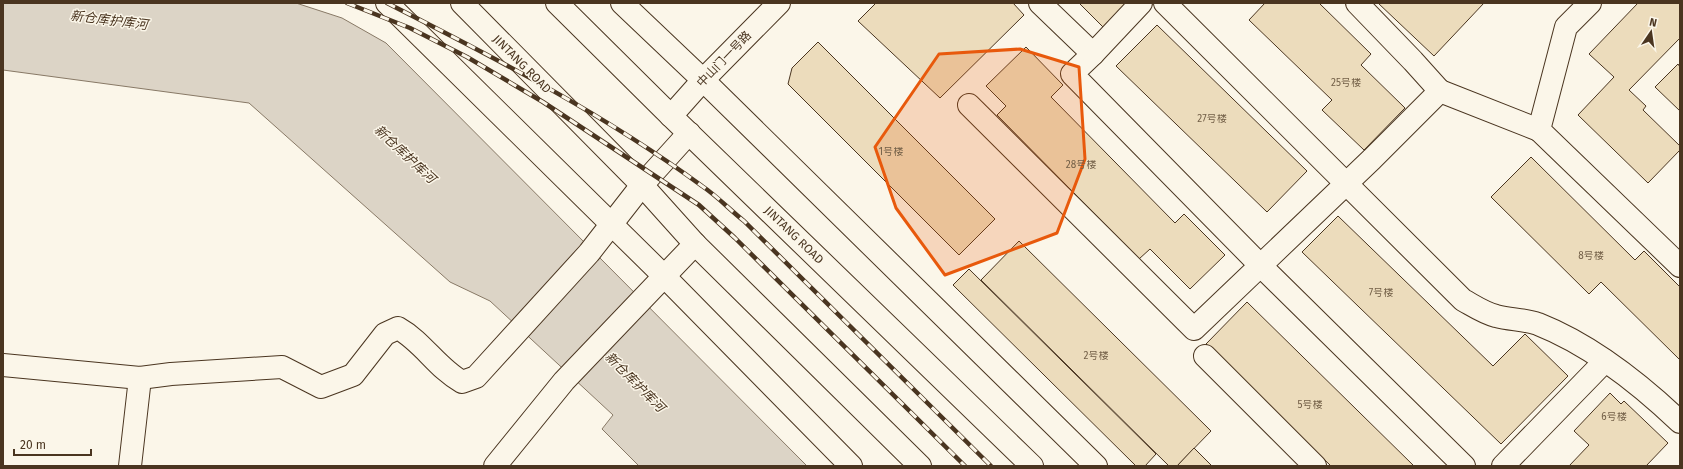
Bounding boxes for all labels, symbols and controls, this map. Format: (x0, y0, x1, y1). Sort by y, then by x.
water label: 新仓库护库河 (69, 8, 152, 33)
north arrow (1631, 12, 1671, 52)
text: N (1648, 16, 1658, 30)
street label: 中山门一号路 (694, 28, 754, 90)
street label: JINTANG ROAD (490, 32, 554, 96)
house number: 25号楼 (1331, 77, 1361, 89)
house number: 27号楼 (1197, 113, 1227, 125)
water label: 新仓库护库河 (371, 122, 441, 188)
house number: 1号楼 (879, 146, 903, 158)
house number: 28号楼 (1066, 159, 1096, 171)
street label: JINTANG ROAD (762, 203, 827, 267)
house number: 8号楼 (1578, 250, 1604, 262)
house number: 7号楼 (1369, 287, 1393, 299)
water label: 新仓库护库河 (602, 349, 670, 417)
house number: 2号楼 (1084, 350, 1108, 362)
house number: 5号楼 (1297, 399, 1323, 411)
house number: 6号楼 (1601, 411, 1627, 423)
scale bar (14, 431, 91, 457)
text: 20 m (20, 438, 46, 452)

